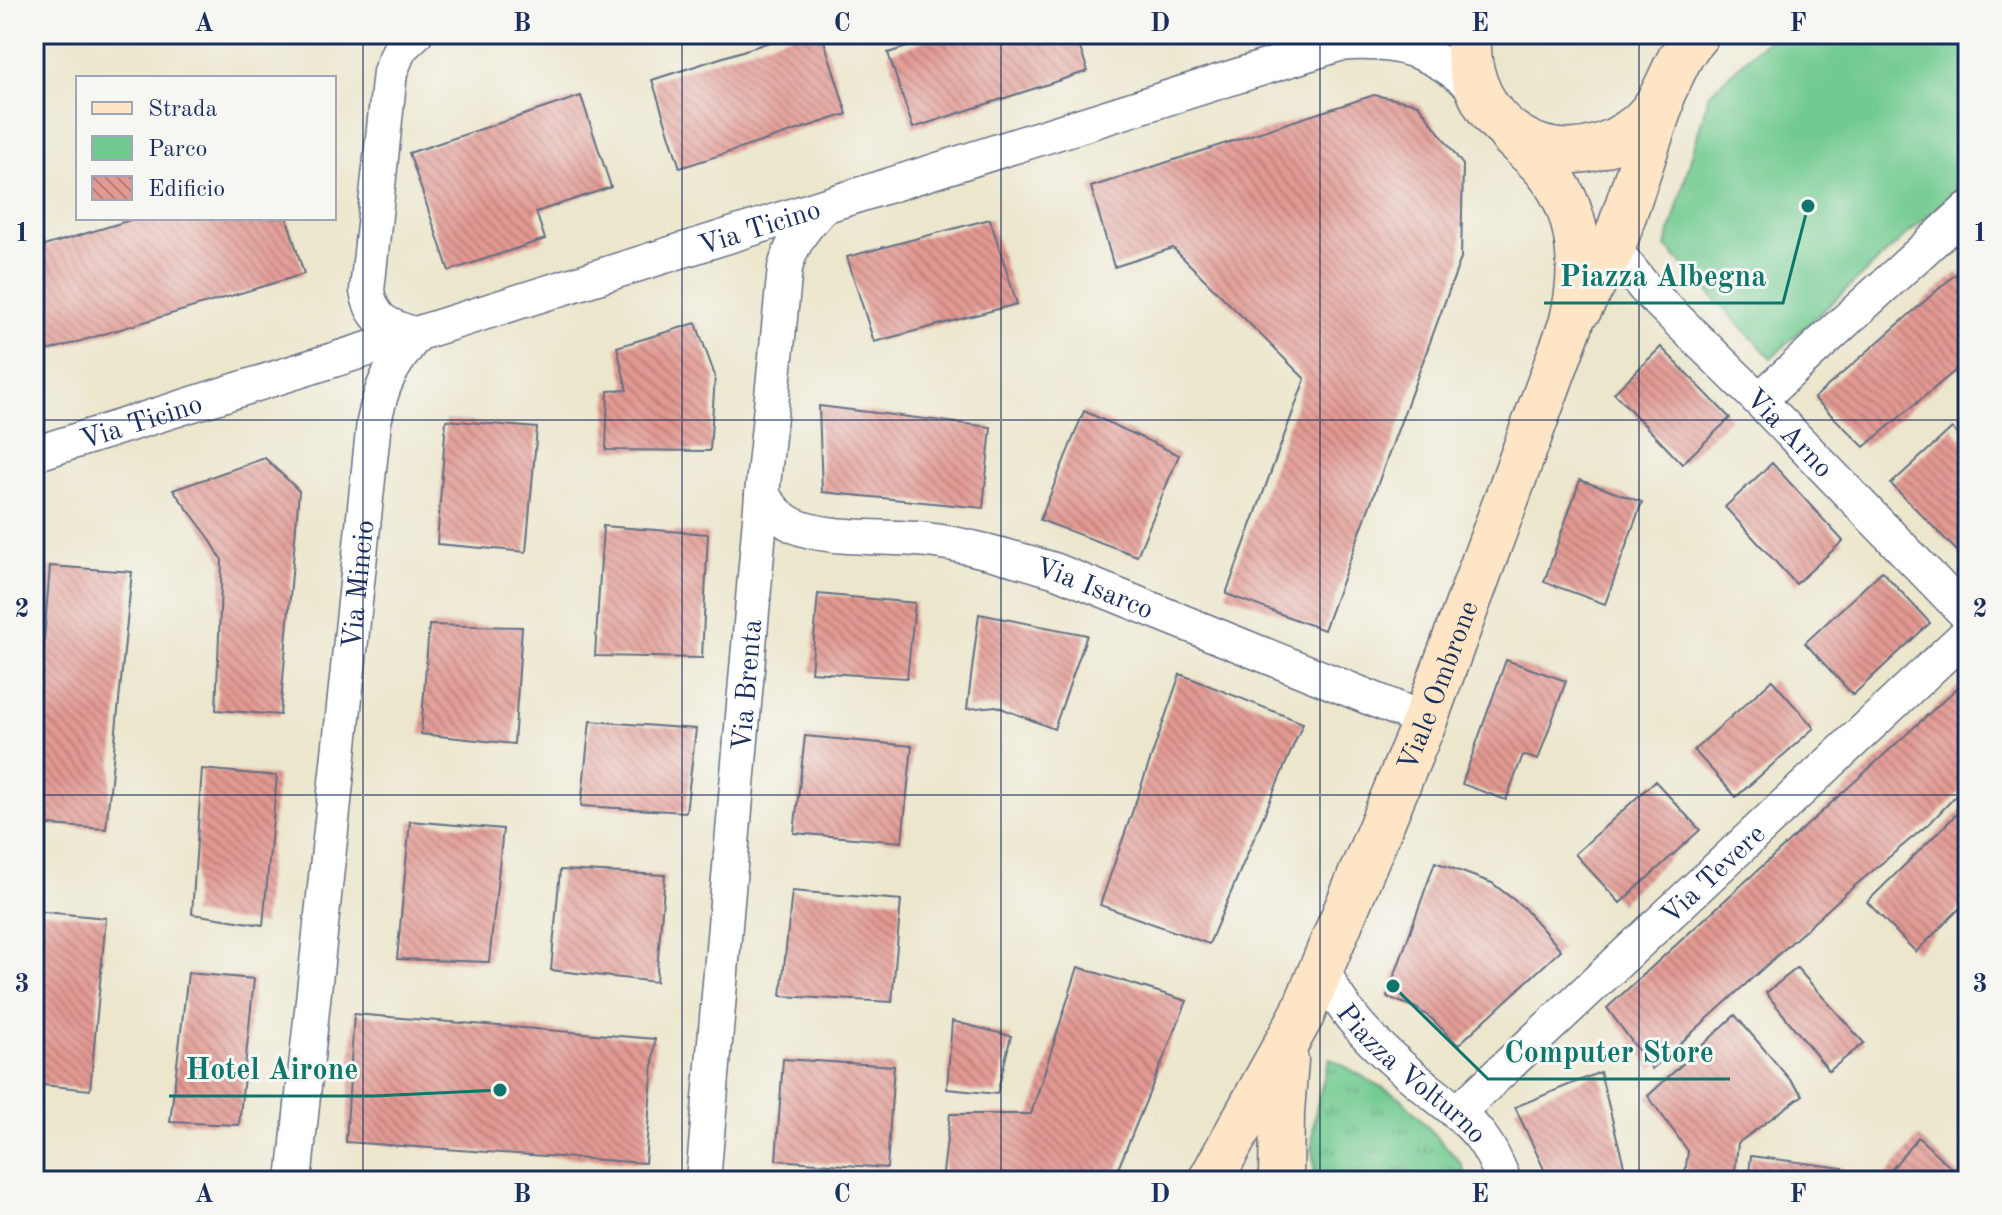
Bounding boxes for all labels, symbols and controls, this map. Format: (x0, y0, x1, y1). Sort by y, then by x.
text: A (194, 11, 214, 37)
text: B (513, 11, 531, 37)
text: C (833, 11, 851, 37)
text: D (1150, 11, 1170, 37)
text: E (1471, 11, 1489, 37)
text: F (1789, 11, 1807, 37)
legend (76, 76, 336, 220)
text: Strada (148, 98, 218, 122)
text: Parco (148, 138, 207, 162)
text: Edificio (148, 178, 225, 202)
street label: Via Ticino (696, 197, 824, 261)
text: 1 (14, 221, 30, 247)
text: 1 (1972, 221, 1988, 247)
callout: Piazza Albegna (1544, 249, 1783, 303)
text: Piazza Albegna (1560, 263, 1766, 293)
street label: Via Arno (1739, 385, 1837, 484)
street label: Via Ticino (77, 391, 206, 456)
street label: Via Mincio (339, 519, 381, 650)
street label: Via Isarco (1032, 555, 1157, 626)
text: 2 (14, 597, 30, 623)
text: 2 (1972, 597, 1988, 623)
street label: Viale Ombrone (1394, 598, 1485, 776)
street label: Via Brenta (729, 618, 768, 752)
street label: Via Tevere (1657, 820, 1772, 931)
text: 3 (14, 972, 30, 998)
text: 3 (1972, 972, 1988, 998)
street label: Piazza Volturno (1330, 1000, 1491, 1150)
callout: Computer Store (1488, 1025, 1730, 1079)
text: Computer Store (1504, 1039, 1714, 1069)
callout: Hotel Airone (169, 1042, 374, 1096)
text: Hotel Airone (185, 1056, 359, 1086)
text: A (194, 1182, 214, 1208)
text: B (513, 1182, 531, 1208)
text: C (833, 1182, 851, 1208)
text: D (1150, 1182, 1170, 1208)
text: E (1471, 1182, 1489, 1208)
text: F (1789, 1182, 1807, 1208)

